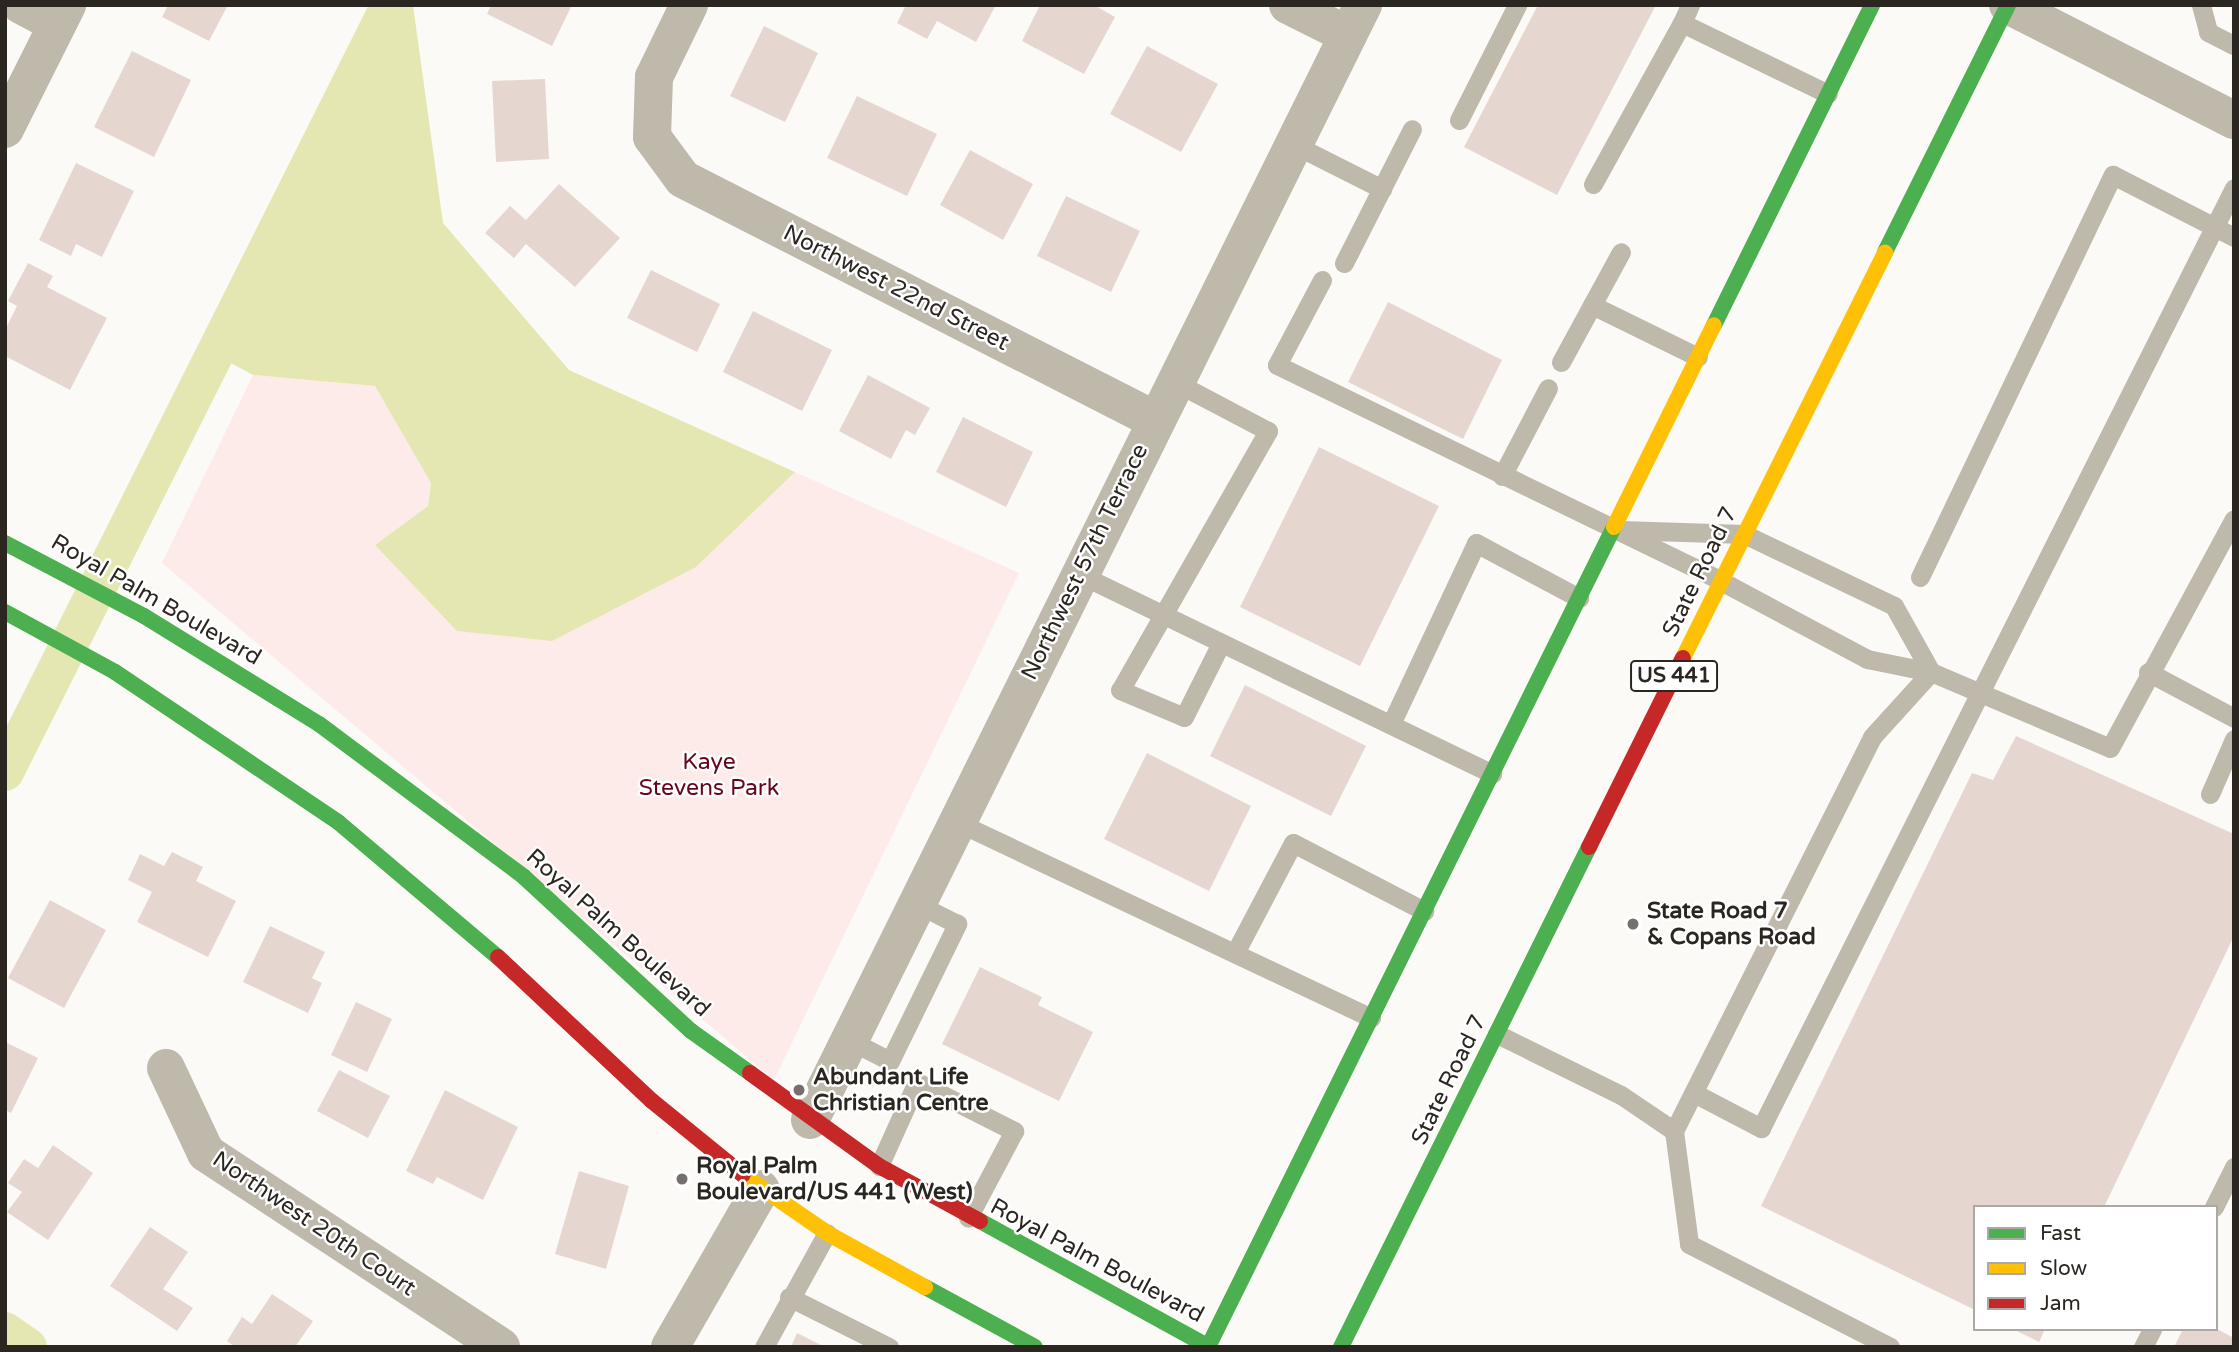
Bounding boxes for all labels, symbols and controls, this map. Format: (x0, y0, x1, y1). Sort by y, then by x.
street label: Northwest 22nd Street (779, 219, 1013, 357)
street label: Northwest 57th Terrace (1016, 439, 1154, 685)
street label: State Road 7 (1657, 503, 1743, 641)
street label: Royal Palm Boulevard (46, 529, 266, 671)
road number: US 441 (1628, 658, 1720, 694)
park label: Kaye Stevens Park (639, 748, 779, 802)
street label: Royal Palm Boulevard (520, 843, 716, 1023)
place label: State Road 7 & Copans Road (1647, 897, 1816, 951)
marker: State Road 7 & Copans Road (1625, 916, 1641, 932)
street label: State Road 7 (1406, 1011, 1492, 1149)
place label: Abundant Life Christian Centre (813, 1063, 989, 1117)
marker: Abundant Life Christian Centre (791, 1082, 807, 1098)
street label: Northwest 20th Court (207, 1146, 421, 1302)
place label: Royal Palm Boulevard/US 441 (West) (696, 1152, 973, 1206)
marker: Royal Palm Boulevard/US 441 (West) (674, 1171, 690, 1187)
street label: Royal Palm Boulevard (985, 1193, 1209, 1329)
legend (1973, 1205, 2218, 1331)
text: Fast (2040, 1221, 2081, 1246)
text: Slow (2040, 1256, 2087, 1281)
text: Jam (2040, 1291, 2081, 1316)

